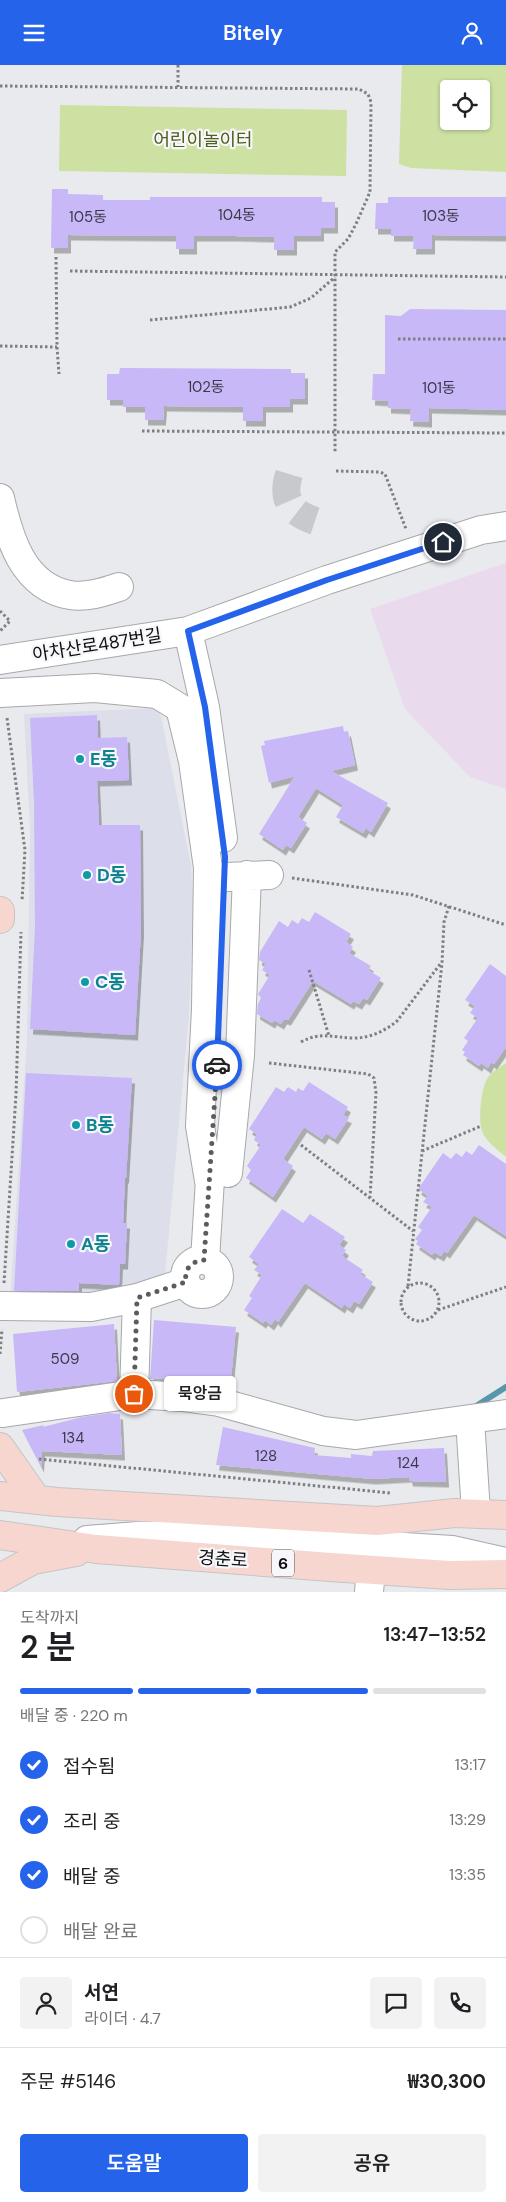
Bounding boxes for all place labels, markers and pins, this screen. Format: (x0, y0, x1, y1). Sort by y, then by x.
pin (422, 521, 464, 563)
place label: E동 (90, 747, 117, 771)
marker: E동 (74, 753, 86, 765)
place label: D동 (97, 863, 126, 887)
marker: D동 (81, 869, 93, 881)
place label: C동 (95, 970, 125, 994)
marker: C동 (79, 976, 91, 988)
place label: B동 (86, 1113, 114, 1137)
marker: B동 (70, 1119, 82, 1131)
place label: A동 (81, 1232, 110, 1256)
marker: A동 (65, 1238, 77, 1250)
pin (113, 1373, 155, 1415)
callout: 묵앙금 (164, 1377, 236, 1411)

